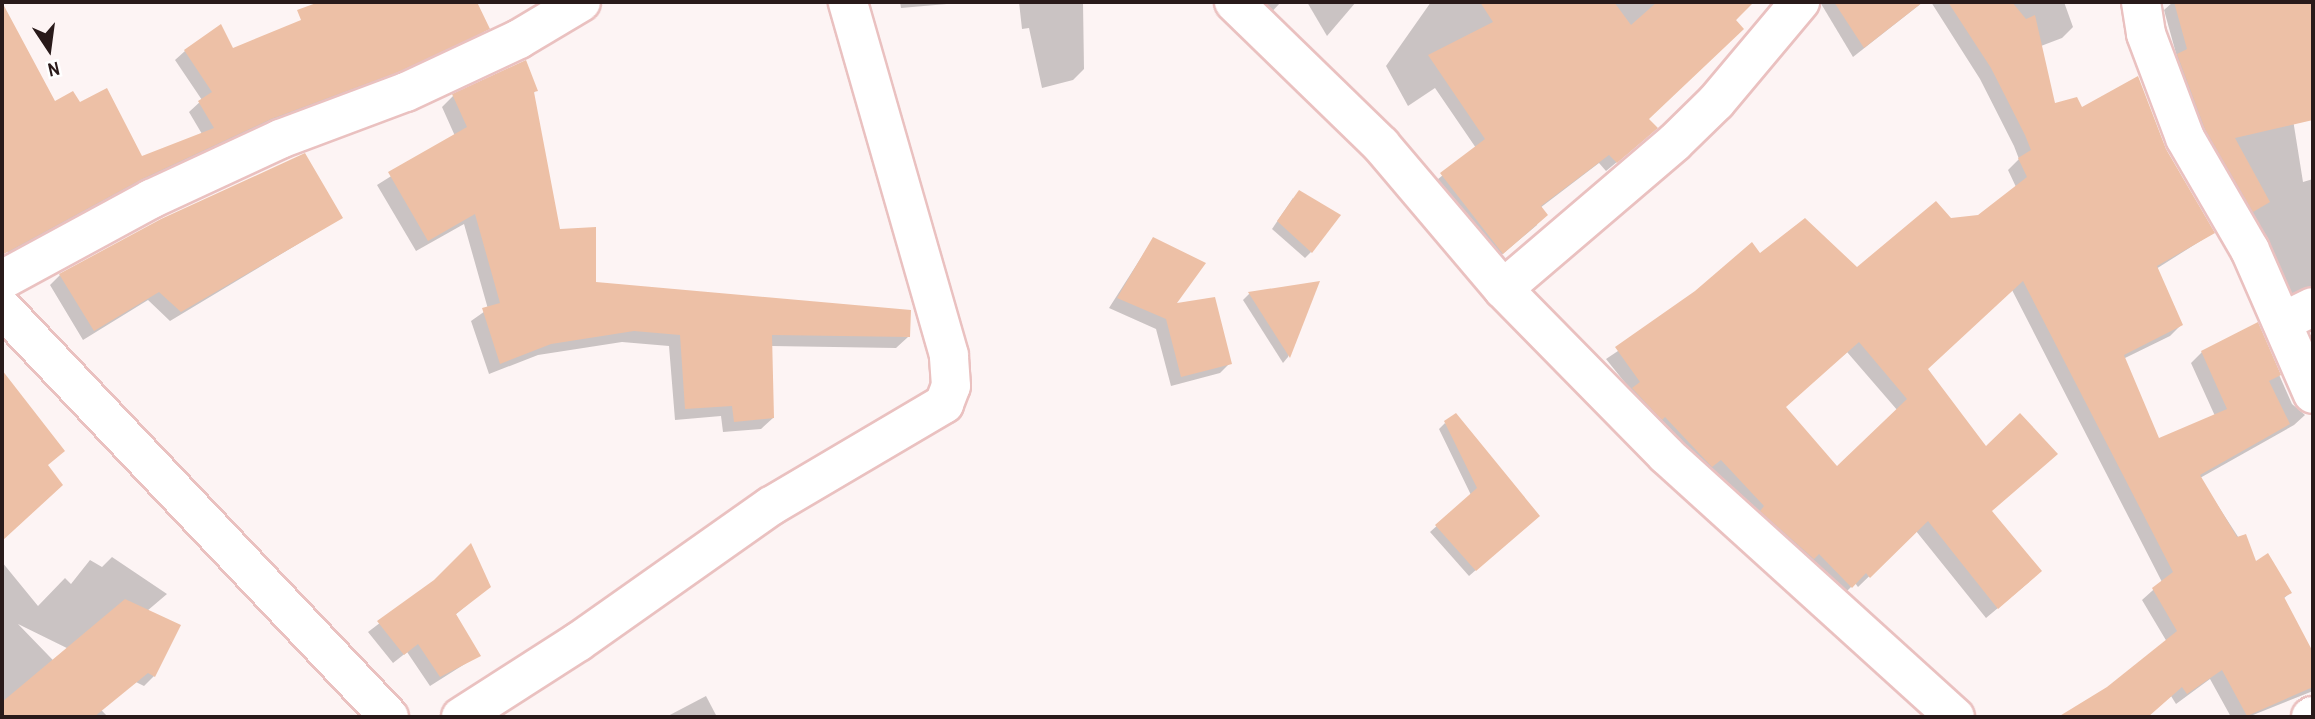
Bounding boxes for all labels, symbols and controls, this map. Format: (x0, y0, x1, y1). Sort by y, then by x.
north arrow (14, 14, 84, 84)
text: N (45, 56, 62, 83)

